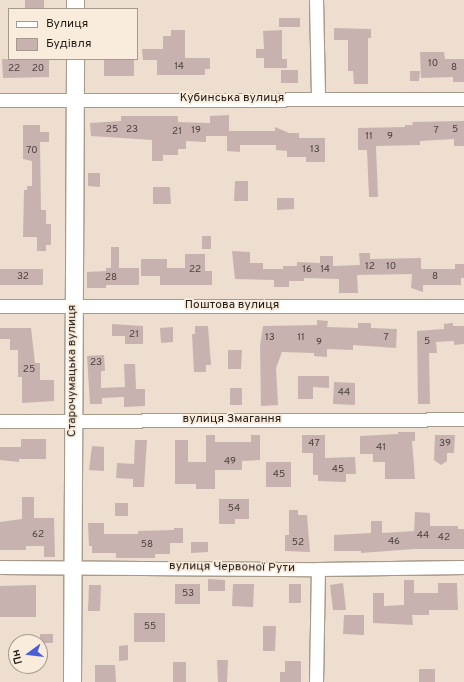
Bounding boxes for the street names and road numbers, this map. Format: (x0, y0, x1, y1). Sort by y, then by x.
street label: Кубинська вулиця (180, 92, 284, 106)
street label: Поштова вулиця (185, 299, 279, 313)
street label: Старочумацька вулиця (66, 305, 80, 437)
street label: вулиця Змагання (183, 413, 281, 427)
street label: вулиця Червоної Рути (169, 560, 295, 576)

